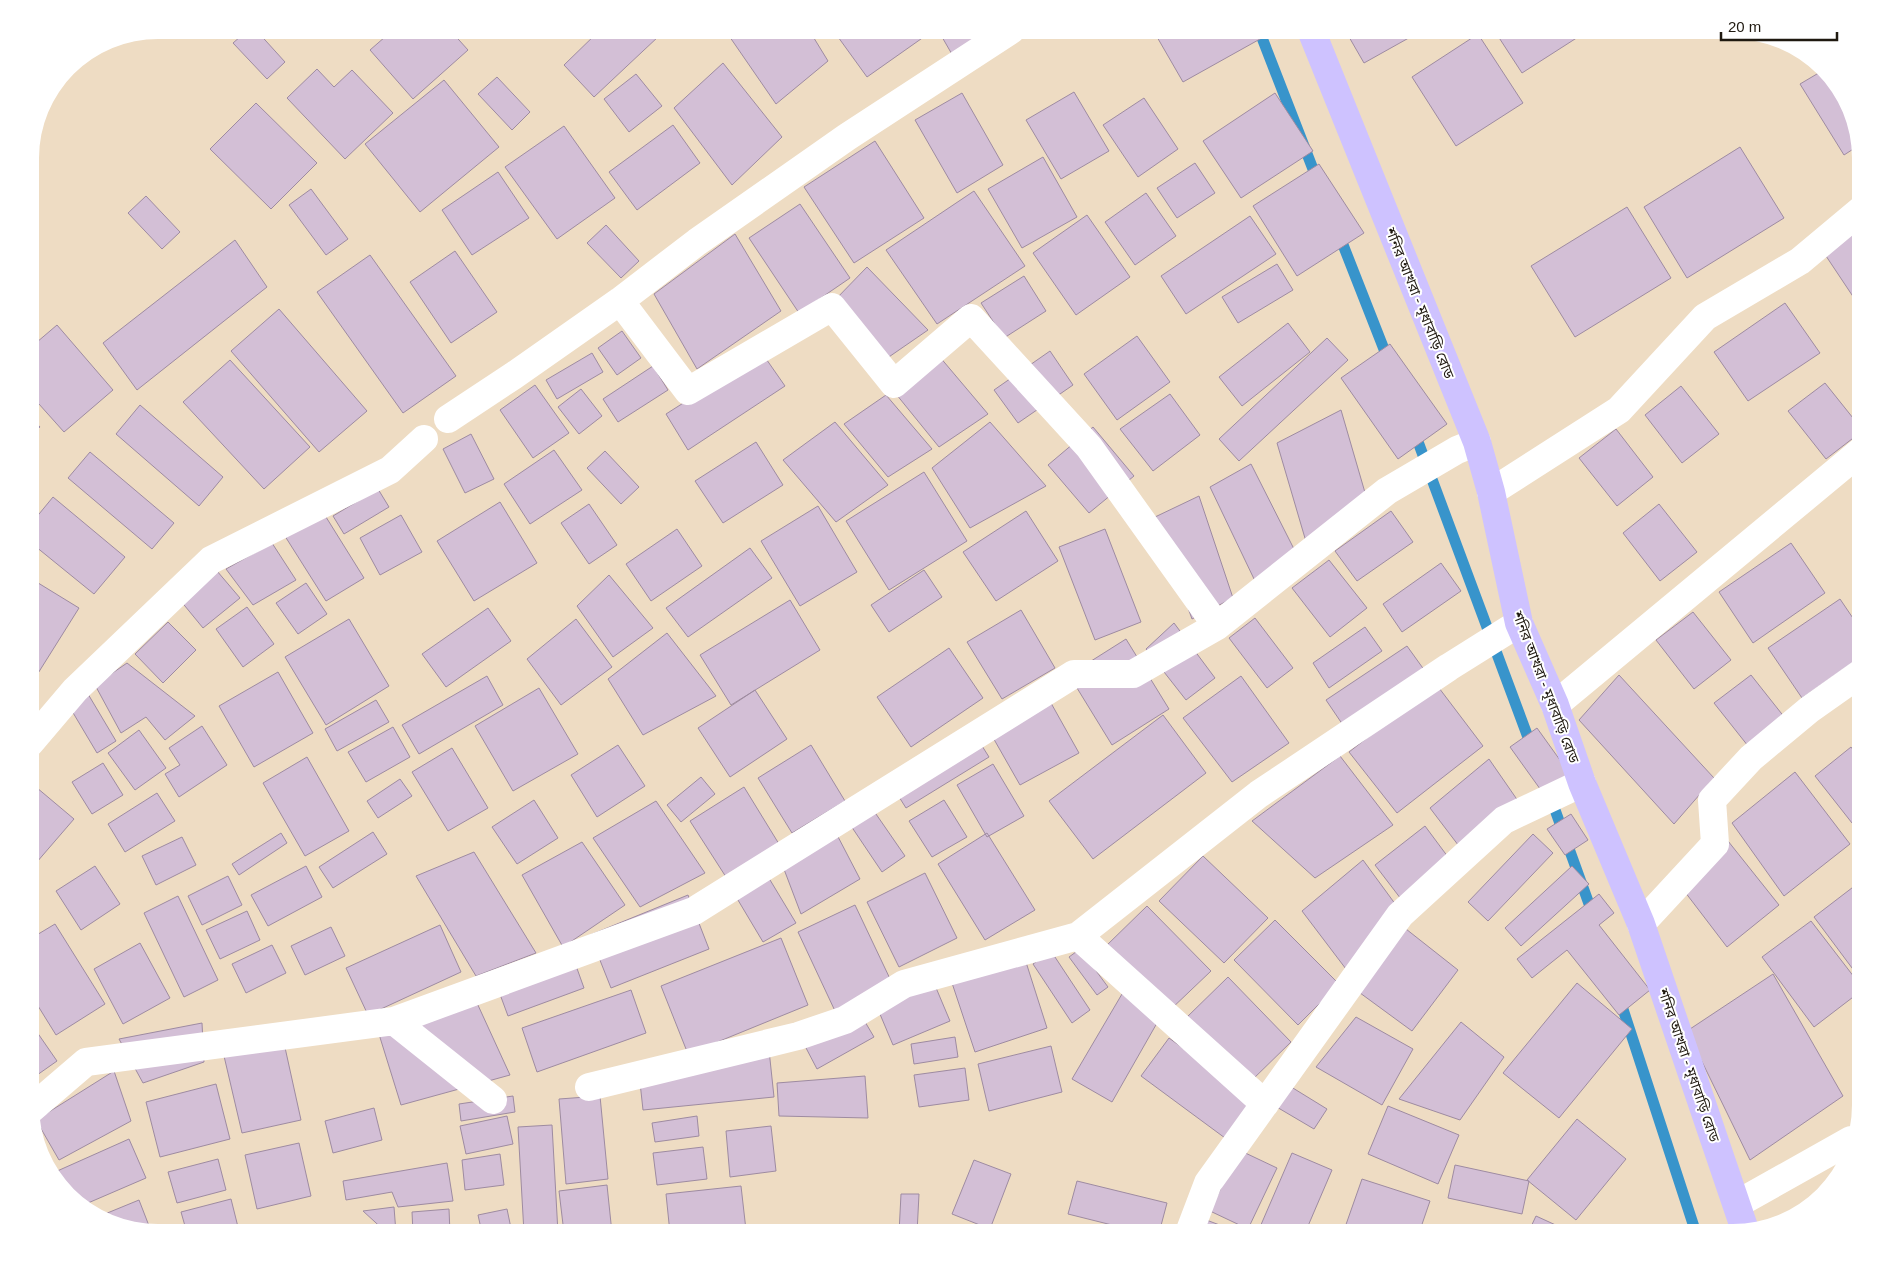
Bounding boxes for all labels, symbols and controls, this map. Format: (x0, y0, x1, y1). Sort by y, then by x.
scale bar (1721, 10, 1837, 42)
text: 20 m (1728, 18, 1761, 35)
street label: শনির আখরা - মৃধাবাড়ি রোড (1381, 224, 1458, 382)
street label: শনির আখরা - মৃধাবাড়ি রোড (1508, 608, 1583, 766)
street label: শনির আখরা - মৃধাবাড়ি রোড (1654, 985, 1723, 1145)

